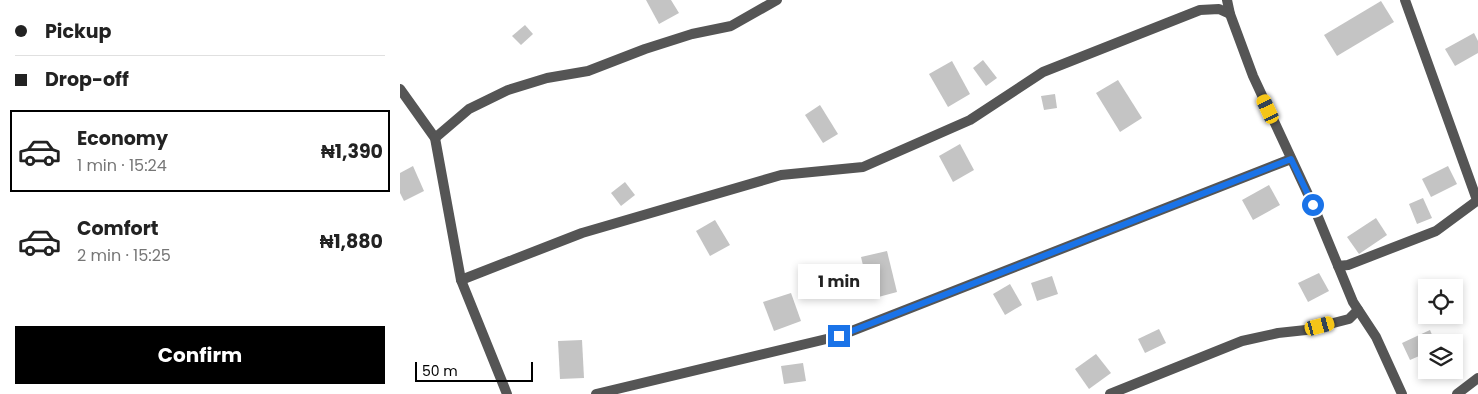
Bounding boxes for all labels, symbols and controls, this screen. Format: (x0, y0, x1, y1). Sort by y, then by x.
text: Pickup (45, 18, 111, 45)
text: Drop-off (45, 66, 129, 93)
car (1254, 92, 1281, 126)
text: Economy (77, 125, 168, 152)
icon: car (17, 129, 62, 174)
text: ₦1,390 (321, 138, 383, 165)
text: 1 min · 15:24 (77, 154, 167, 177)
route start (1302, 194, 1324, 216)
text: Comfort (77, 215, 159, 242)
icon: car (17, 219, 62, 264)
text: ₦1,880 (320, 228, 383, 255)
text: 2 min · 15:25 (77, 244, 171, 267)
callout: 1 min (798, 264, 880, 298)
text: 1 min (818, 270, 860, 293)
map controls (1418, 279, 1463, 379)
button: locate (1418, 279, 1463, 324)
car (1303, 315, 1336, 337)
route end (828, 325, 850, 347)
button: Confirm (15, 326, 385, 384)
button: layers (1418, 334, 1463, 379)
scale bar (415, 359, 532, 382)
text: 50 m (422, 361, 458, 381)

